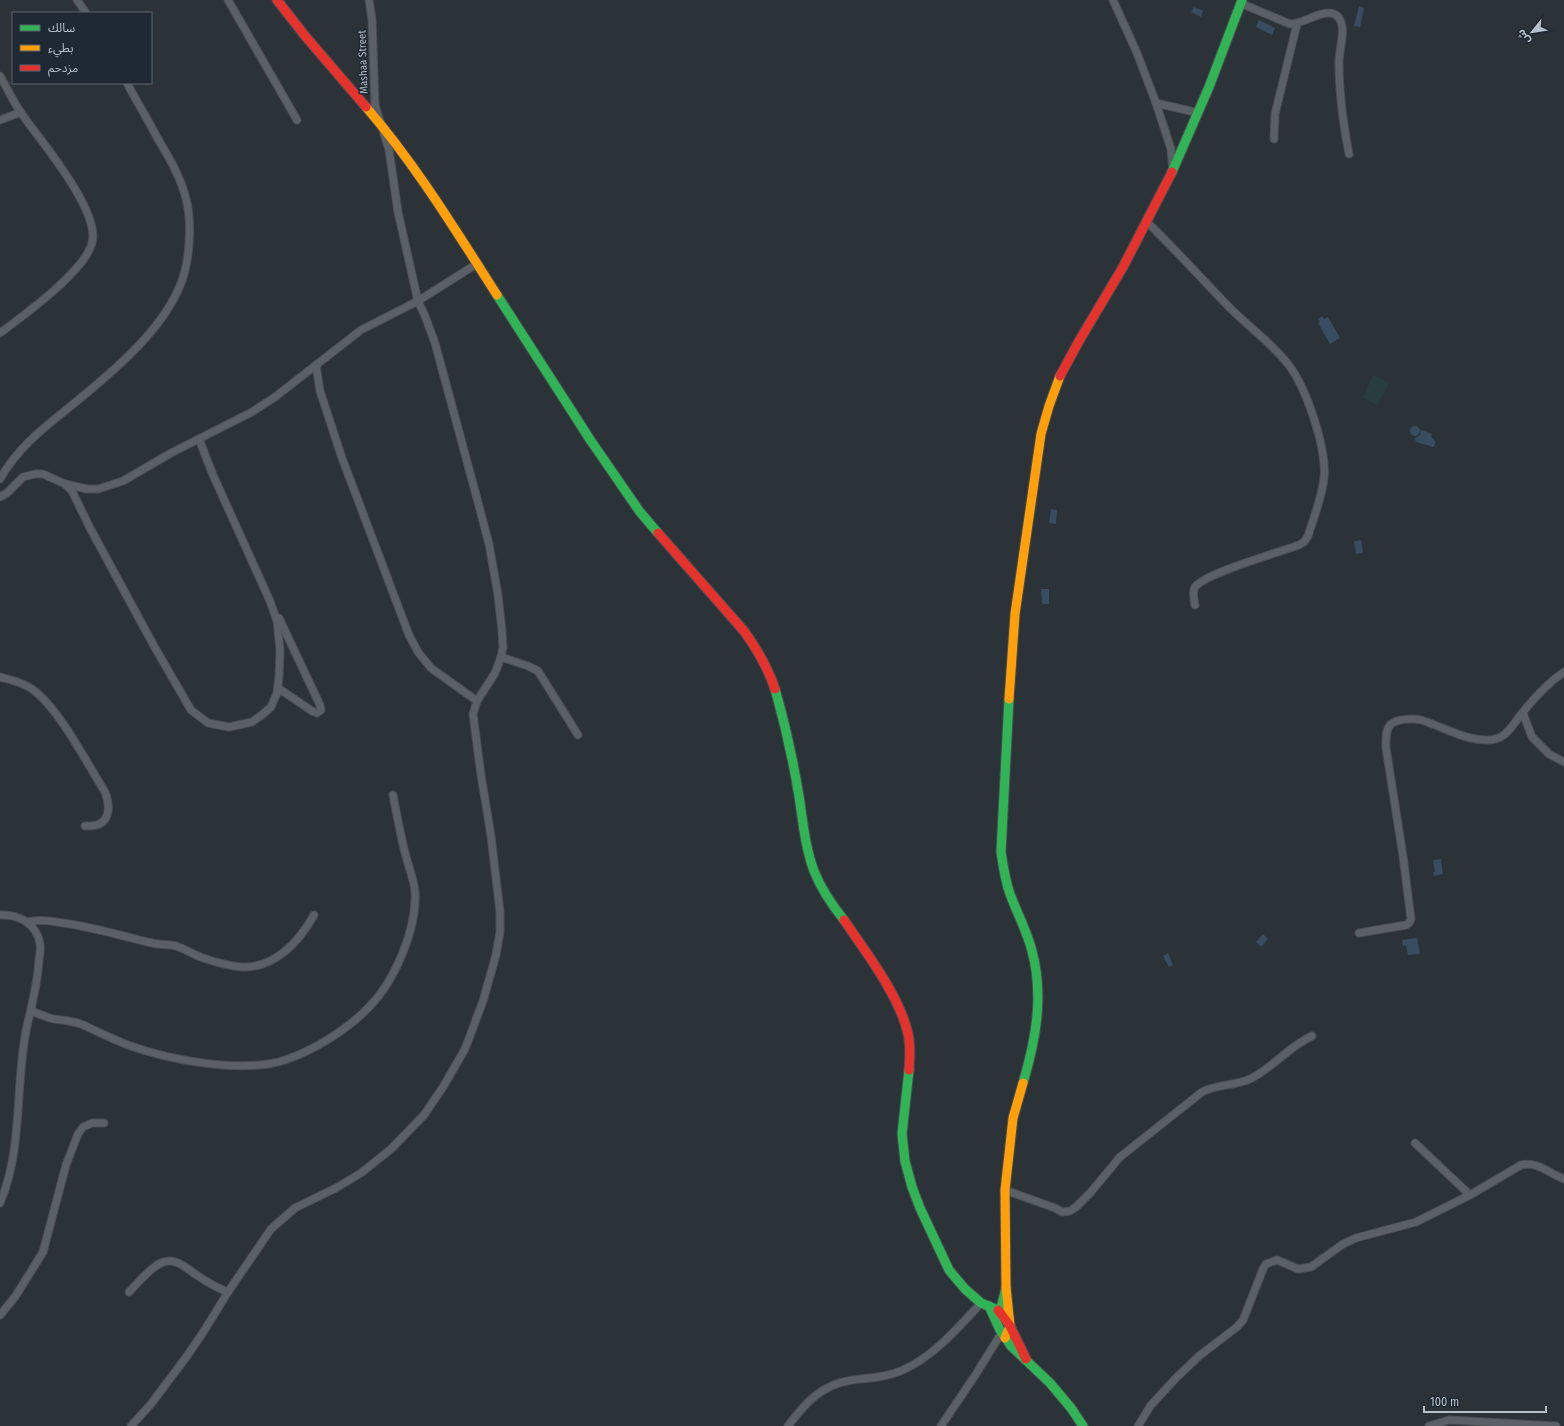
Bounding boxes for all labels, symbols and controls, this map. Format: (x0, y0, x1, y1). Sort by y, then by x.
legend (12, 12, 152, 84)
north arrow (1512, 12, 1552, 52)
text: سالك (48, 21, 75, 35)
text: ش (1514, 27, 1533, 47)
street label: Mashaa Street (355, 29, 371, 94)
text: بطيء (48, 41, 74, 58)
text: مزدحم (48, 61, 78, 77)
scale bar (1424, 1388, 1546, 1414)
text: 100 m (1430, 1395, 1459, 1409)

